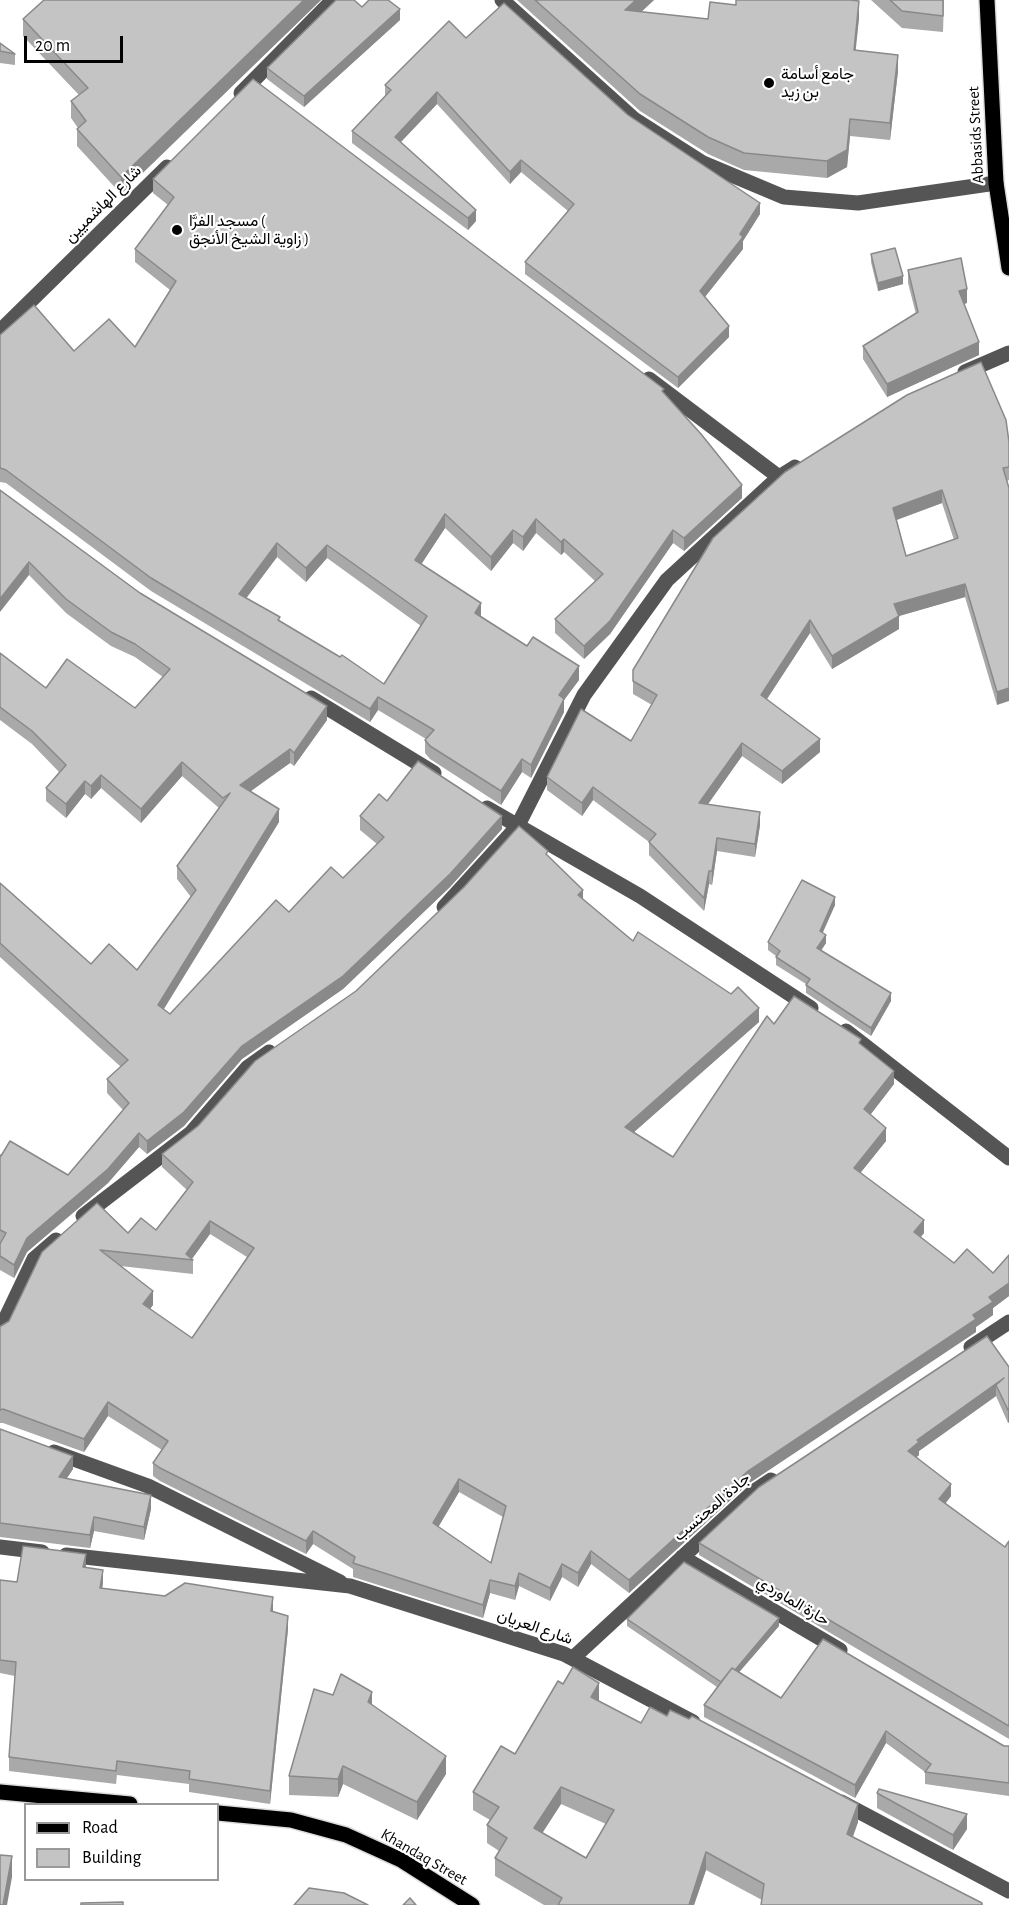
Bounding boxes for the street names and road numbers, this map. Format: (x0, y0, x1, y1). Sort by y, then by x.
street label: Abbasids Street (964, 86, 988, 184)
street label: شارع الهاشميين (60, 161, 146, 247)
street label: جادة المحتسب (670, 1469, 754, 1545)
street label: حارة الماوردي (753, 1572, 833, 1630)
street label: شارع العريان (495, 1605, 575, 1649)
street label: Khandaq Street (377, 1825, 471, 1889)

